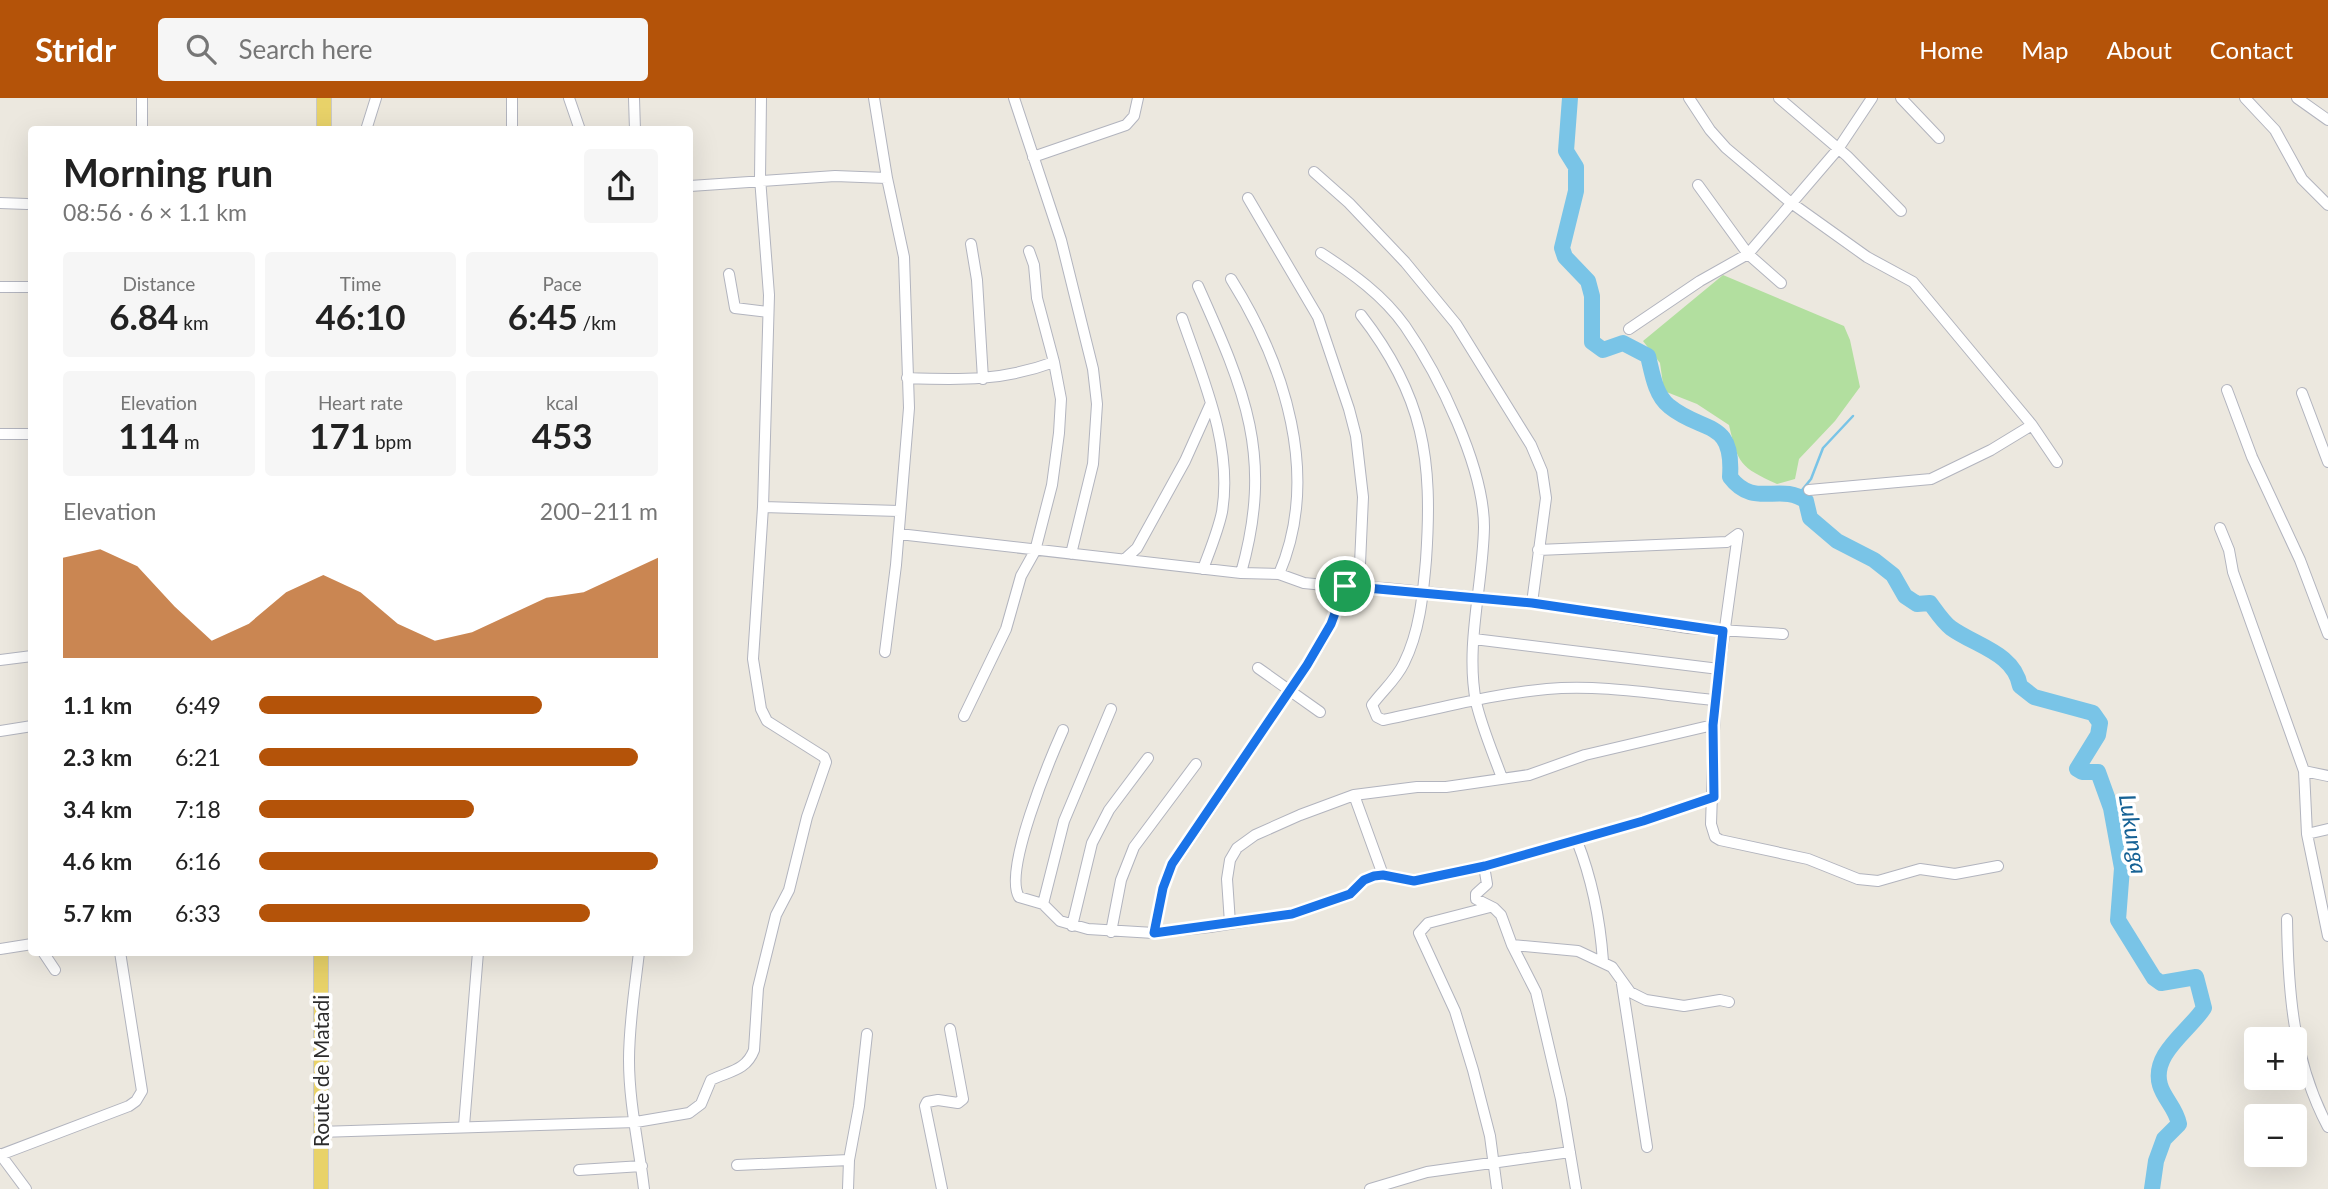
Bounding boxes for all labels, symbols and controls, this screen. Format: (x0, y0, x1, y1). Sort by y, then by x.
search box (158, 18, 648, 81)
text: Stridr (35, 29, 116, 69)
icon: search (182, 30, 220, 68)
text: Search here (238, 33, 372, 65)
text: Home (1919, 35, 1983, 64)
text: Map (2021, 35, 2069, 64)
text: About (2107, 35, 2172, 64)
text: Contact (2210, 35, 2293, 64)
text: Morning run (63, 149, 273, 195)
button: share (584, 149, 658, 223)
text: 08:56 · 6 × 1.1 km (63, 198, 247, 226)
text: Distance (122, 272, 195, 295)
text: Time (340, 272, 381, 295)
text: Pace (542, 272, 582, 295)
text: 6.84 (109, 295, 178, 337)
text: 46:10 (315, 295, 406, 337)
text: 6:45 (508, 295, 578, 337)
text: km (178, 311, 209, 334)
text: /km (578, 311, 616, 334)
text: Elevation (120, 391, 197, 414)
text: Heart rate (318, 391, 403, 414)
text: kcal (546, 391, 578, 414)
text: 114 (118, 414, 179, 456)
text: 171 (309, 414, 370, 456)
text: 453 (532, 414, 593, 456)
text: m (179, 430, 200, 453)
text: bpm (370, 430, 412, 453)
text: Elevation (63, 497, 156, 525)
text: 200–211 m (540, 497, 658, 525)
pin (1315, 556, 1375, 616)
icon: arrive (1326, 567, 1364, 605)
text: 1.1 km (63, 691, 132, 719)
text: 6:49 (175, 691, 221, 719)
text: 2.3 km (63, 743, 132, 771)
text: 6:21 (175, 743, 221, 771)
water label: Lukunga (2114, 792, 2154, 876)
text: 3.4 km (63, 795, 132, 823)
text: 7:18 (175, 795, 221, 823)
text: 4.6 km (63, 847, 132, 875)
text: 6:16 (175, 847, 221, 875)
text: 5.7 km (63, 899, 132, 927)
text: 6:33 (175, 899, 221, 927)
street label: Route de Matadi (308, 995, 333, 1147)
map controls (2244, 1027, 2307, 1167)
button: + (2244, 1027, 2307, 1090)
button: − (2244, 1104, 2307, 1167)

